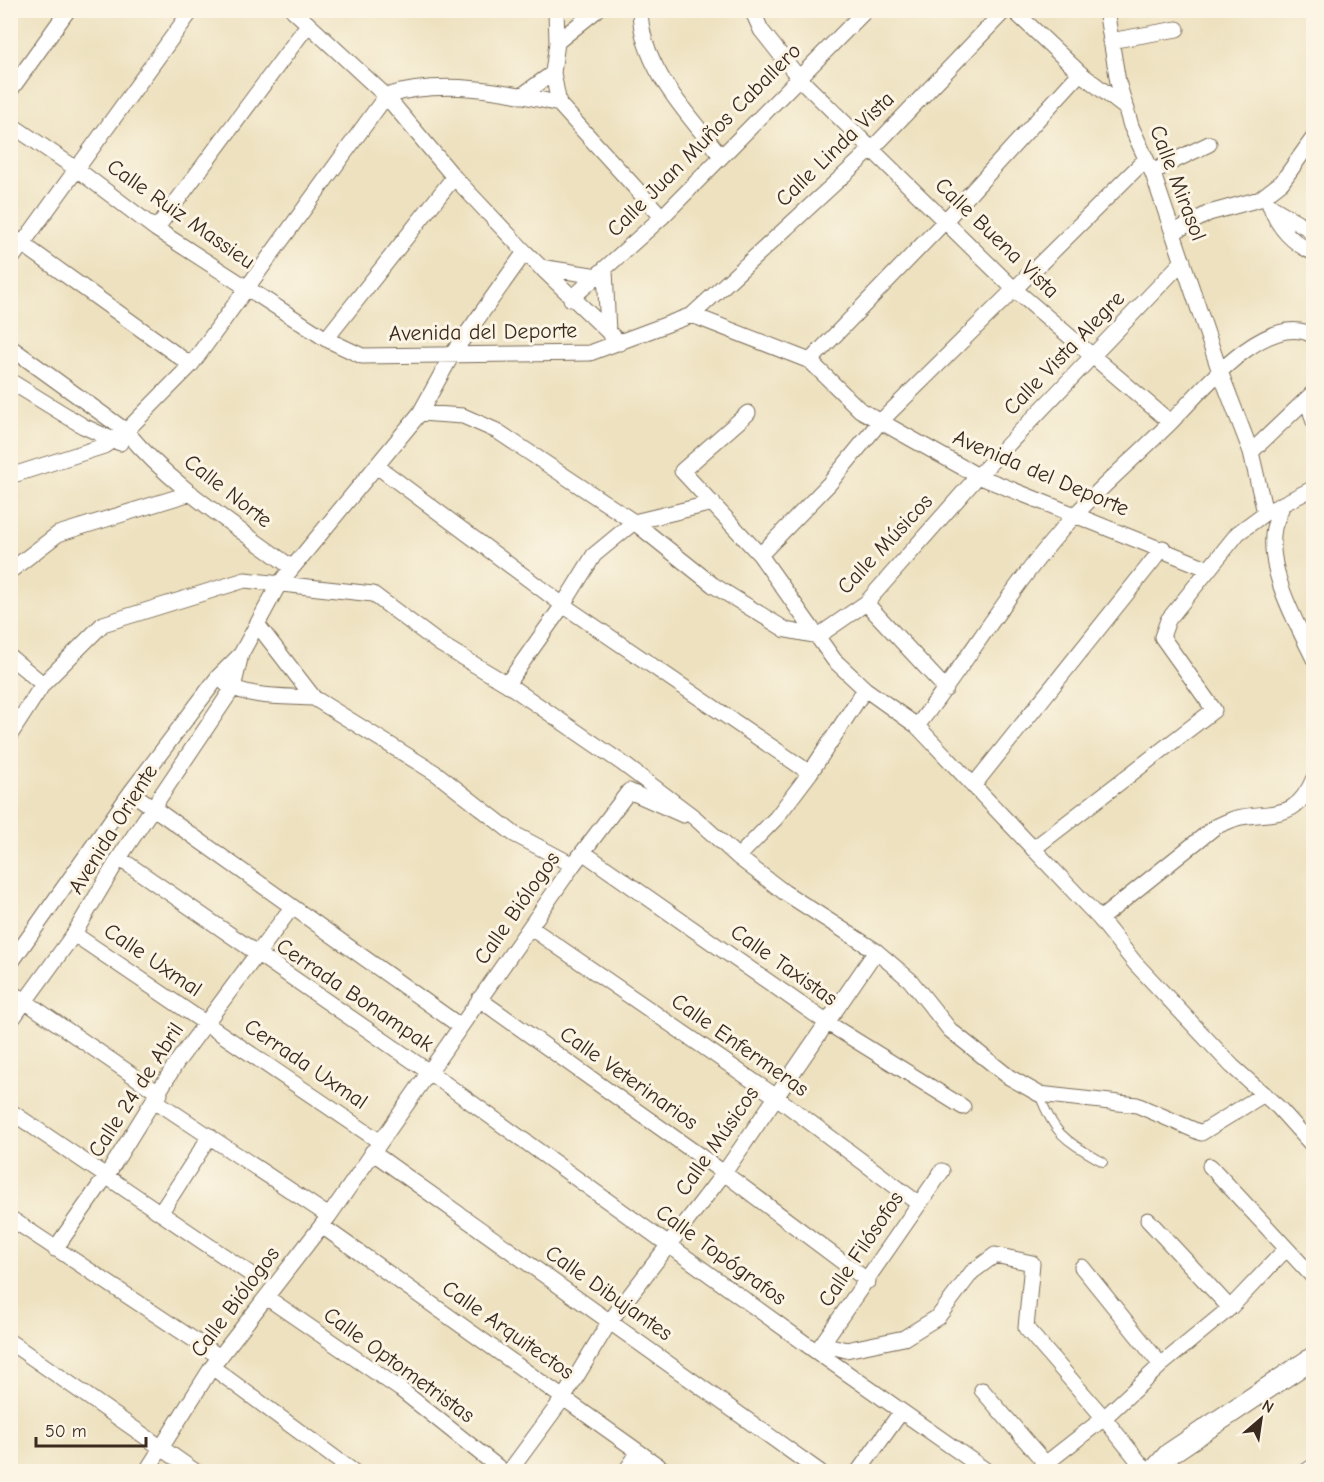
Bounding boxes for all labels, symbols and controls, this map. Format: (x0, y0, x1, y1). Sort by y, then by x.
street label: Calle Juan Muños Caballero (602, 38, 806, 242)
street label: Calle Linda Vista (770, 86, 900, 212)
street label: Calle Mirasol (1144, 122, 1212, 244)
street label: Calle Ruiz Massieu (102, 153, 260, 275)
street label: Calle Buena Vista (929, 172, 1065, 304)
street label: Calle Vista Alegre (998, 285, 1130, 421)
street label: Avenida del Deporte (389, 317, 577, 347)
street label: Avenida del Deporte (949, 424, 1133, 522)
street label: Calle Norte (179, 449, 277, 533)
street label: Calle Músicos (832, 488, 938, 600)
street label: Avenida Oriente (63, 759, 163, 899)
street label: Calle Biólogos (469, 847, 565, 969)
street label: Calle Uxmal (99, 918, 207, 1002)
street label: Calle Taxistas (726, 919, 842, 1011)
street label: Cerrada Bonampak (271, 933, 439, 1057)
street label: Calle Enfermeras (666, 988, 814, 1102)
street label: Cerrada Uxmal (239, 1013, 373, 1115)
street label: Calle 24 de Abril (83, 1018, 189, 1162)
street label: Calle Veterinarios (555, 1021, 703, 1135)
street label: Calle Músicos (670, 1081, 764, 1201)
street label: Calle Filósofos (813, 1186, 909, 1312)
street label: Calle Topógrafos (651, 1199, 791, 1311)
street label: Calle Dibujantes (540, 1240, 678, 1346)
street label: Calle Biólogos (185, 1242, 285, 1362)
street label: Calle Arquitectos (437, 1275, 579, 1385)
street label: Calle Optometristas (318, 1301, 480, 1429)
north arrow (1231, 1389, 1291, 1449)
text: N (1259, 1396, 1277, 1417)
scale bar (36, 1410, 146, 1448)
text: 50 m (45, 1421, 87, 1442)

